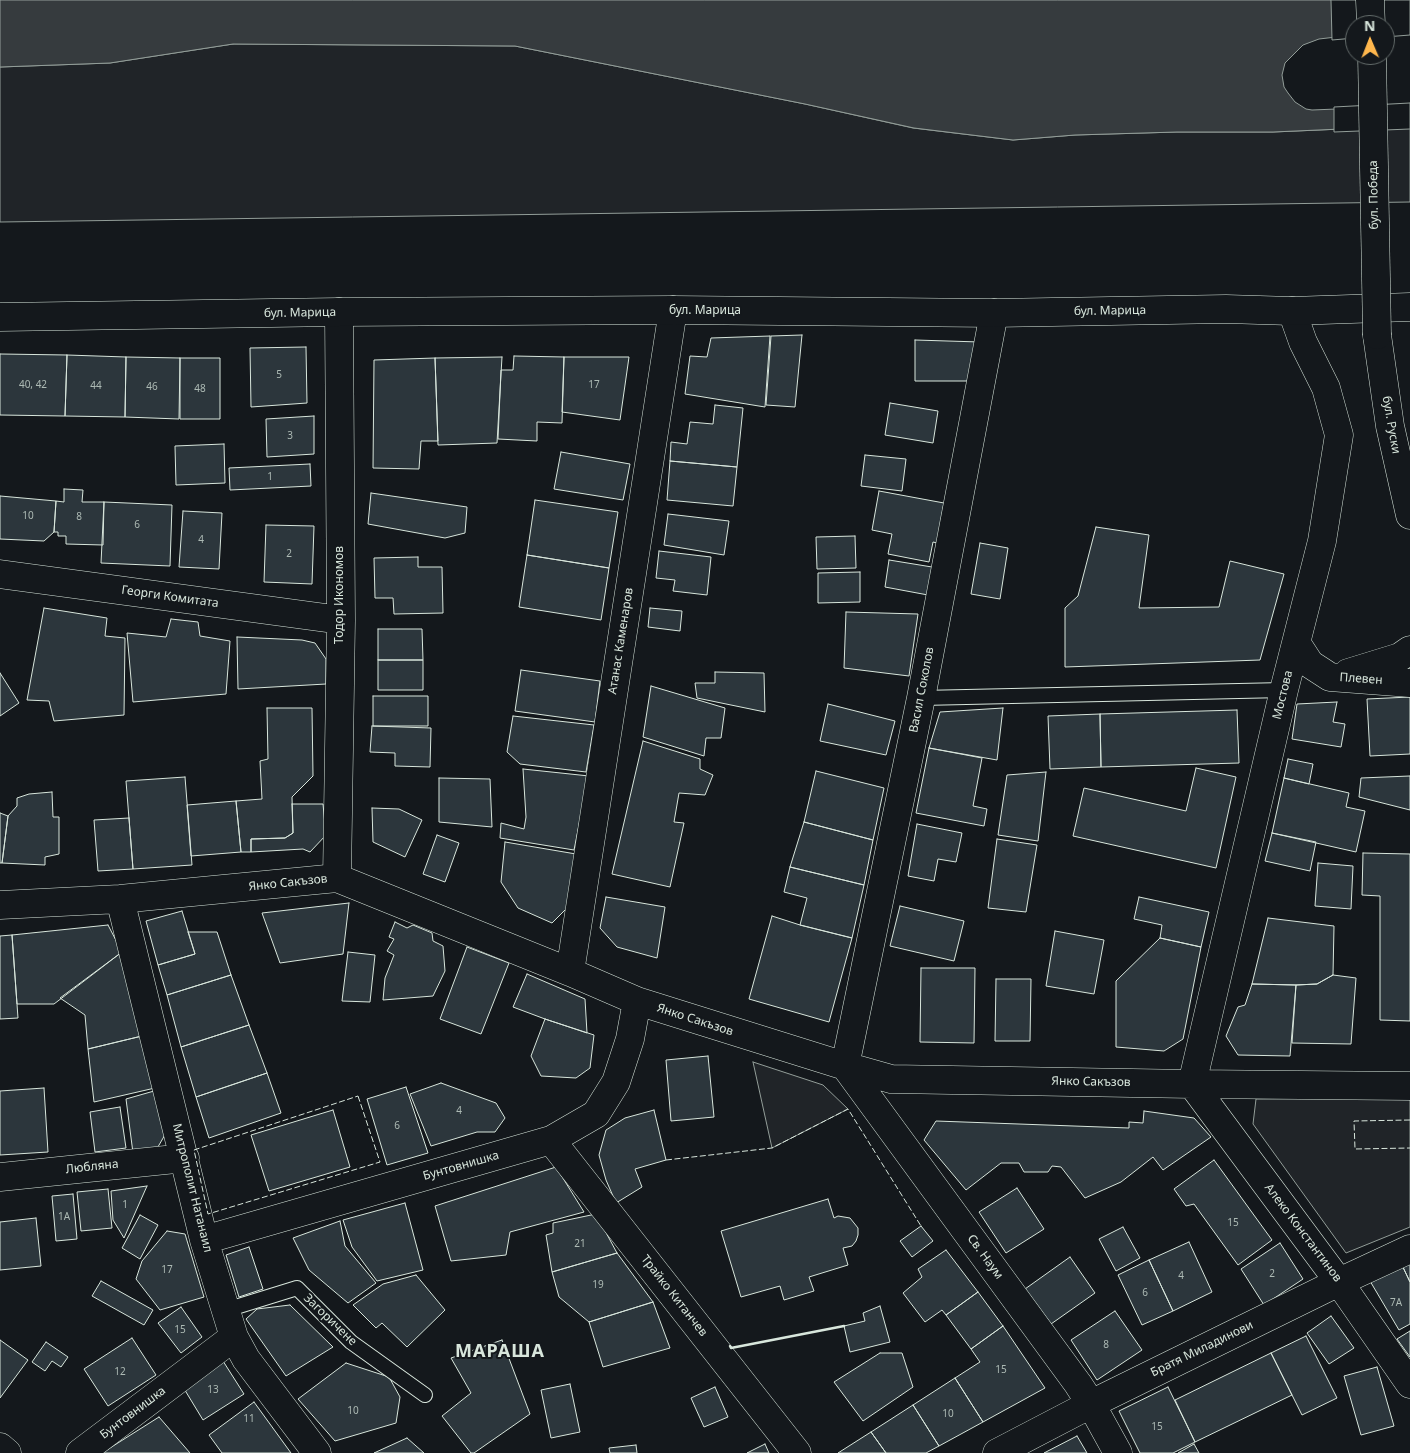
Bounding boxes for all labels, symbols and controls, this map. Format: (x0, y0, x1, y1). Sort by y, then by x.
north arrow (1345, 15, 1395, 65)
text: N (1364, 16, 1376, 35)
street label: бул. Победа (1366, 160, 1382, 230)
street label: бул. Марица (1074, 303, 1146, 319)
street label: бул. Марица (669, 304, 741, 318)
street label: бул. Марица (264, 305, 336, 321)
house number: 5 (276, 369, 282, 381)
house number: 40, 42 (19, 379, 47, 391)
house number: 17 (588, 379, 600, 391)
house number: 44 (90, 380, 102, 392)
house number: 46 (146, 381, 158, 393)
house number: 48 (194, 383, 206, 395)
street label: бул. Руски (1379, 395, 1403, 455)
house number: 3 (287, 430, 293, 442)
house number: 1 (267, 471, 273, 483)
house number: 10 (22, 510, 34, 522)
house number: 8 (76, 511, 82, 523)
house number: 6 (134, 519, 140, 531)
house number: 4 (198, 534, 204, 546)
street label: Тодор Икономов (333, 546, 347, 644)
house number: 2 (286, 548, 292, 560)
street label: Георги Комитата (121, 583, 219, 611)
street label: Атанас Каменаров (605, 587, 637, 695)
street label: Васил Соколов (907, 646, 937, 734)
street label: Мостова (1270, 669, 1296, 721)
street label: Плевен (1339, 670, 1383, 688)
street label: Янко Сакъзов (248, 872, 328, 894)
street label: Янко Сакъзов (655, 1001, 735, 1039)
street label: Янко Сакъзов (1051, 1074, 1131, 1090)
house number: 4 (456, 1105, 462, 1117)
house number: 6 (394, 1120, 400, 1132)
street label: Митрополит Натанаил (169, 1122, 215, 1254)
street label: Бунтовнишка (421, 1148, 501, 1184)
street label: Любляна (65, 1157, 119, 1177)
street label: Алеко Константинов (1261, 1181, 1345, 1285)
house number: 1 (122, 1199, 128, 1211)
house number: 1A (58, 1211, 70, 1223)
house number: 15 (1227, 1217, 1239, 1229)
street label: Св. Наум (964, 1232, 1006, 1282)
house number: 21 (574, 1238, 586, 1250)
street label: Трайко Китанчев (638, 1253, 710, 1339)
house number: 17 (161, 1264, 173, 1276)
house number: 2 (1269, 1268, 1275, 1280)
house number: 4 (1178, 1270, 1184, 1282)
house number: 19 (592, 1279, 604, 1291)
house number: 6 (1142, 1287, 1148, 1299)
street label: Загоричене (300, 1291, 360, 1349)
house number: 7А (1390, 1297, 1402, 1309)
street label: Братя Миладинови (1148, 1318, 1256, 1380)
house number: 15 (174, 1324, 186, 1336)
house number: 8 (1103, 1339, 1109, 1351)
district label: МАРАША (454, 1341, 546, 1363)
house number: 15 (995, 1364, 1007, 1376)
house number: 12 (114, 1366, 126, 1378)
street label: Бунтовнишка (97, 1384, 169, 1442)
house number: 13 (207, 1384, 219, 1396)
house number: 10 (347, 1405, 359, 1417)
house number: 10 (942, 1408, 954, 1420)
house number: 11 (243, 1413, 255, 1425)
house number: 15 (1151, 1421, 1163, 1433)

